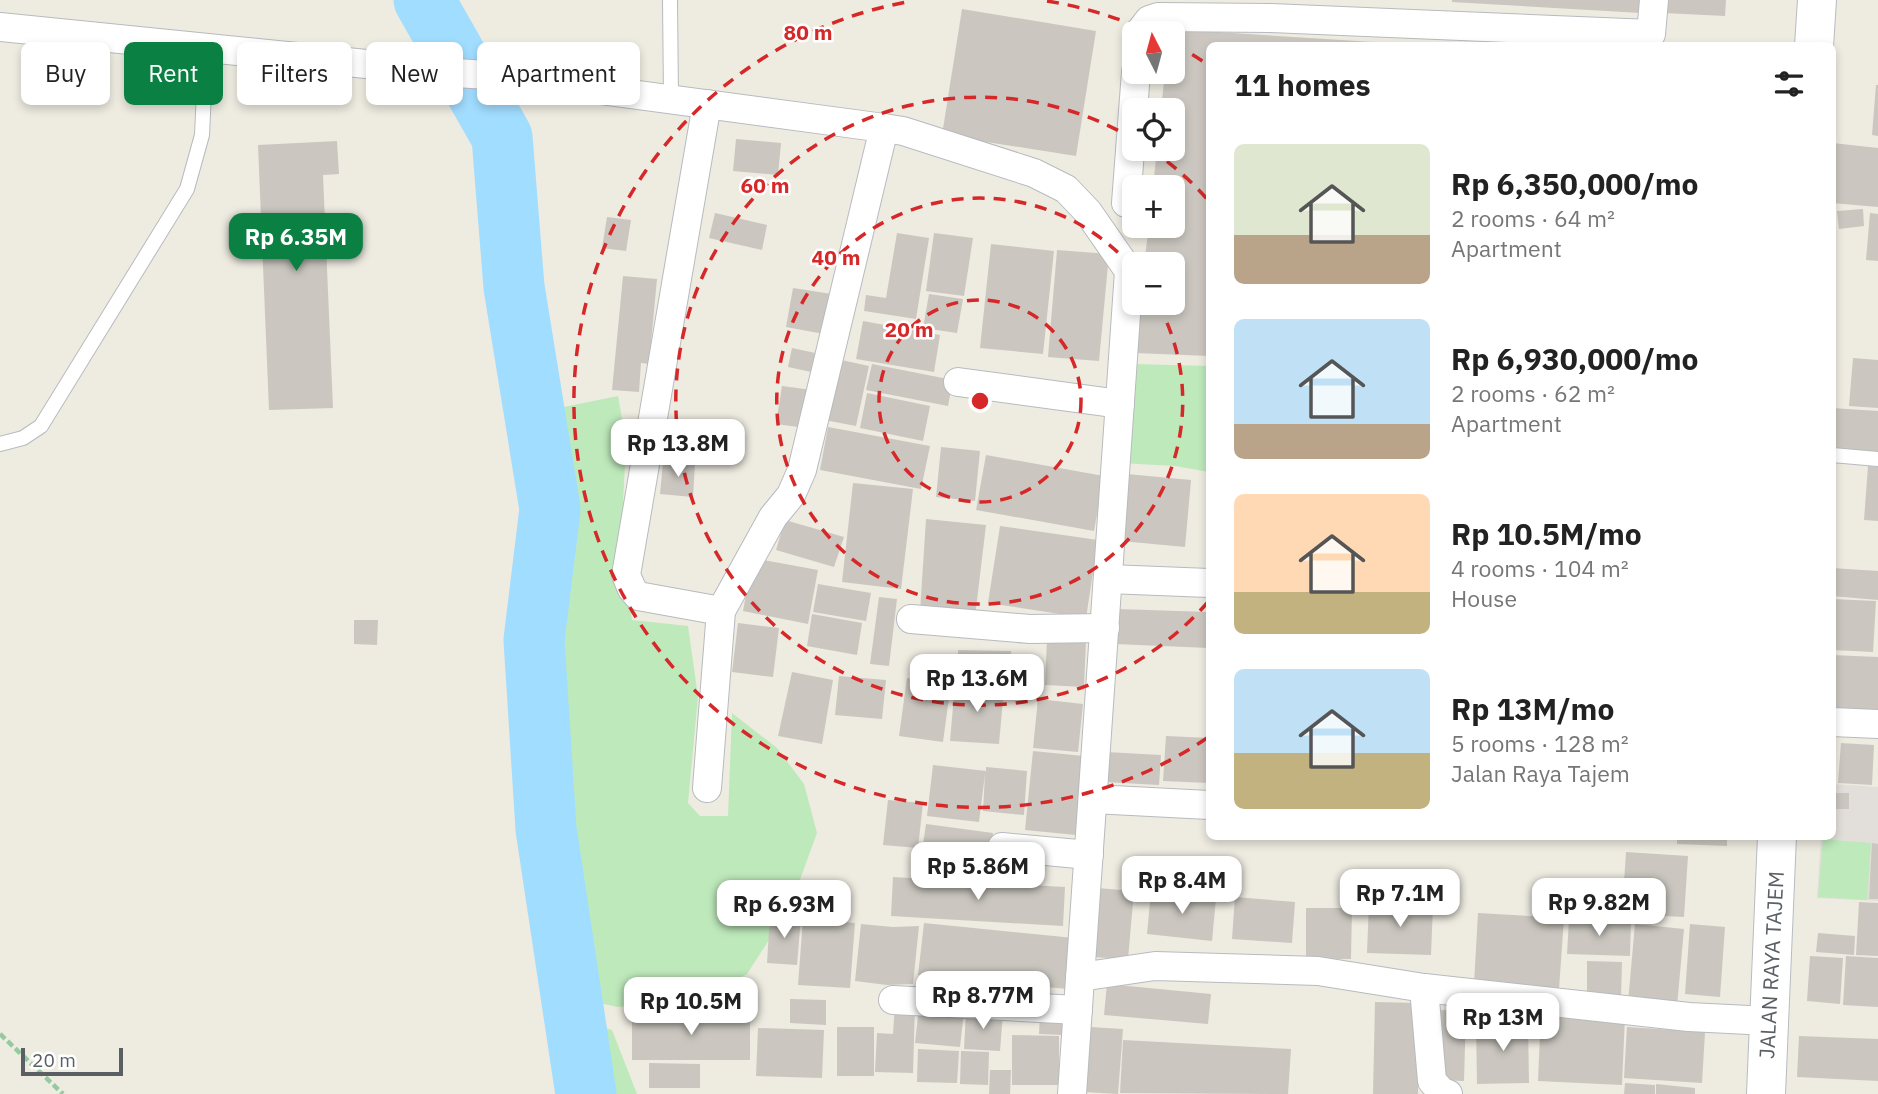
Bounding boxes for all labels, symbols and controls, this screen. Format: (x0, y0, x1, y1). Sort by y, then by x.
text: 80 m (784, 18, 832, 46)
north arrow (1122, 21, 1185, 84)
map controls (1122, 21, 1185, 315)
chip: Buy (21, 42, 110, 105)
chip: Rent (124, 42, 223, 105)
chip: Filters (237, 42, 352, 105)
chip: New (366, 42, 463, 105)
chip: Apartment (477, 42, 640, 105)
text: 11 homes (1234, 65, 1371, 104)
icon: filters (1770, 65, 1808, 103)
button: locate (1122, 98, 1185, 161)
text: Rp 6,350,000/mo (1451, 164, 1698, 203)
text: 60 m (741, 171, 789, 199)
icon: home (1290, 172, 1374, 256)
button: + (1122, 175, 1185, 238)
text: 2 rooms · 64 m² (1451, 203, 1615, 233)
pin: Rp 6.35M (224, 214, 368, 273)
text: Rp 6.35M (245, 221, 347, 251)
text: Apartment (1451, 233, 1562, 263)
text: 40 m (812, 243, 860, 271)
button: − (1122, 252, 1185, 315)
text: 20 m (885, 315, 933, 343)
text: Rp 6,930,000/mo (1451, 339, 1698, 378)
icon: home (1290, 347, 1374, 431)
text: 2 rooms · 62 m² (1451, 378, 1615, 408)
centre of rings (968, 389, 992, 413)
text: Apartment (1451, 408, 1562, 438)
pin: Rp 13.8M (606, 420, 750, 479)
text: Rp 13.8M (627, 427, 729, 457)
text: Rp 10.5M/mo (1451, 514, 1642, 553)
icon: home (1290, 522, 1374, 606)
text: 4 rooms · 104 m² (1451, 553, 1629, 583)
text: House (1451, 583, 1517, 613)
pin: Rp 13.6M (905, 654, 1049, 714)
text: Rp 13.6M (926, 662, 1028, 692)
text: Rp 13M/mo (1451, 689, 1614, 728)
icon: home (1290, 697, 1374, 781)
text: 5 rooms · 128 m² (1451, 728, 1629, 758)
text: Jalan Raya Tajem (1451, 758, 1630, 788)
pin: Rp 5.86M (906, 842, 1050, 902)
text: Rp 5.86M (927, 850, 1029, 880)
pin: Rp 8.4M (1117, 856, 1247, 916)
text: Rp 8.4M (1138, 864, 1226, 894)
pin: Rp 7.1M (1335, 870, 1465, 929)
street label: JALAN RAYA TAJEM (1752, 870, 1790, 1060)
text: Rp 7.1M (1356, 877, 1444, 907)
pin: Rp 9.82M (1527, 878, 1671, 938)
pin: Rp 6.93M (712, 880, 856, 940)
text: Rp 9.82M (1548, 886, 1650, 916)
text: Rp 6.93M (733, 888, 835, 918)
pin: Rp 8.77M (911, 972, 1055, 1031)
pin: Rp 10.5M (619, 978, 763, 1037)
text: Rp 8.77M (932, 979, 1034, 1009)
text: Rp 10.5M (640, 985, 742, 1015)
pin: Rp 13M (1446, 993, 1560, 1053)
text: Rp 13M (1462, 1001, 1544, 1031)
scale bar (21, 1045, 122, 1077)
text: 20 m (32, 1048, 76, 1072)

